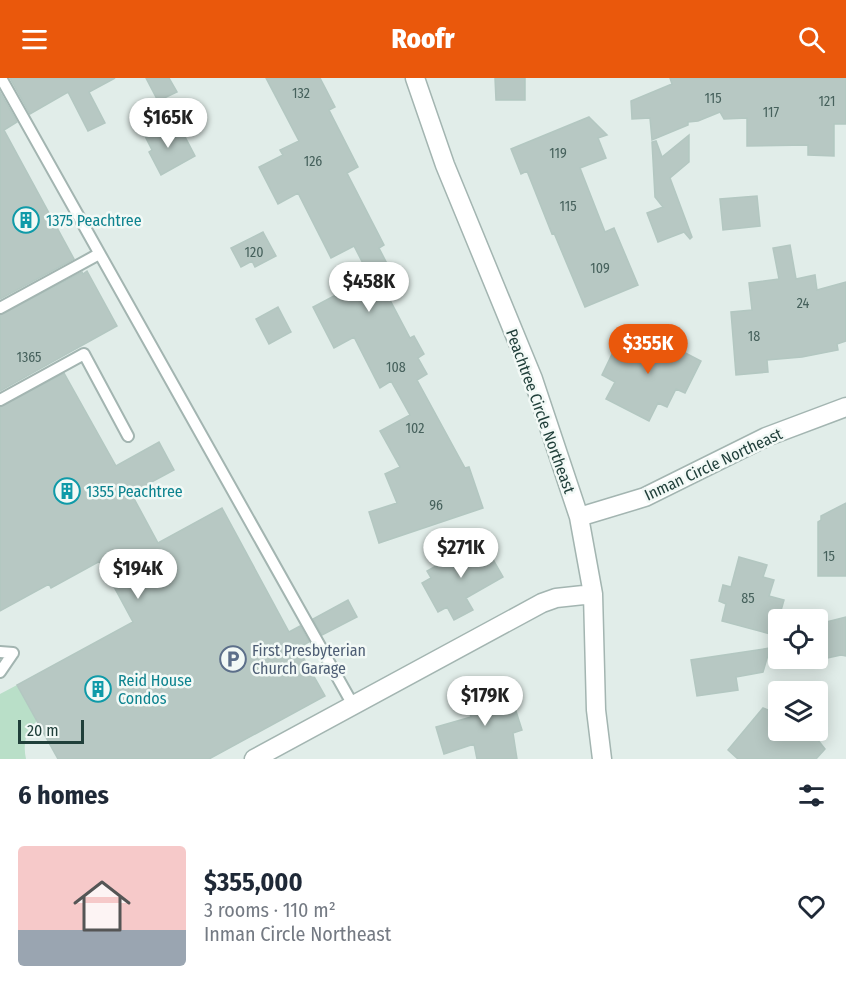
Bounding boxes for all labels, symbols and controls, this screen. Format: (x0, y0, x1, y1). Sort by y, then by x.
icon: menu (18, 23, 51, 56)
text: Roofr (392, 23, 454, 55)
icon: search (795, 23, 828, 56)
house number: 132 (292, 85, 310, 102)
house number: 115 (704, 90, 722, 107)
house number: 121 (819, 93, 835, 110)
pin: $165K (126, 98, 210, 149)
house number: 117 (763, 104, 780, 121)
text: $165K (143, 105, 193, 129)
house number: 119 (549, 145, 567, 162)
house number: 126 (304, 153, 322, 170)
house number: 115 (559, 198, 577, 215)
building icon: 1375 Peachtree (11, 205, 41, 235)
place label: 1375 Peachtree (46, 211, 142, 230)
house number: 120 (245, 244, 263, 261)
house number: 109 (590, 260, 610, 277)
pin: $458K (327, 262, 411, 313)
text: $458K (343, 269, 395, 293)
house number: 24 (797, 295, 810, 312)
pin: $355K (606, 324, 690, 375)
street label: Peachtree Circle Northeast (502, 326, 579, 497)
house number: 18 (748, 328, 760, 345)
text: $355K (623, 331, 673, 355)
house number: 1365 (16, 349, 42, 366)
house number: 108 (386, 359, 406, 376)
house number: 102 (406, 420, 424, 437)
street label: Inman Circle Northeast (641, 424, 786, 505)
building icon: 1355 Peachtree (52, 476, 82, 506)
place label: 1355 Peachtree (86, 482, 183, 501)
house number: 96 (429, 497, 443, 514)
pin: $271K (419, 528, 503, 579)
text: $271K (437, 535, 485, 559)
house number: 15 (823, 548, 835, 565)
pin: $194K (96, 549, 180, 600)
text: $194K (113, 556, 163, 580)
house number: 85 (741, 590, 755, 607)
map controls (768, 609, 828, 741)
button: locate (768, 609, 828, 669)
place label: First Presbyterian Church Garage (252, 641, 366, 678)
parking icon: First Presbyterian Church Garage (218, 644, 248, 674)
place label: Reid House Condos (118, 671, 192, 708)
building icon: Reid House Condos (83, 674, 113, 704)
pin: $179K (443, 676, 527, 727)
button: layers (768, 681, 828, 741)
text: $179K (461, 683, 509, 707)
scale bar (18, 717, 84, 744)
text: 20 m (27, 721, 58, 740)
icon: filters (795, 779, 828, 812)
text: 6 homes (18, 780, 109, 811)
text: $355,000 (204, 867, 303, 898)
icon: home (66, 870, 138, 942)
icon: heart (795, 890, 828, 923)
text: 3 rooms · 110 m² (204, 898, 336, 922)
text: Inman Circle Northeast (204, 922, 391, 946)

